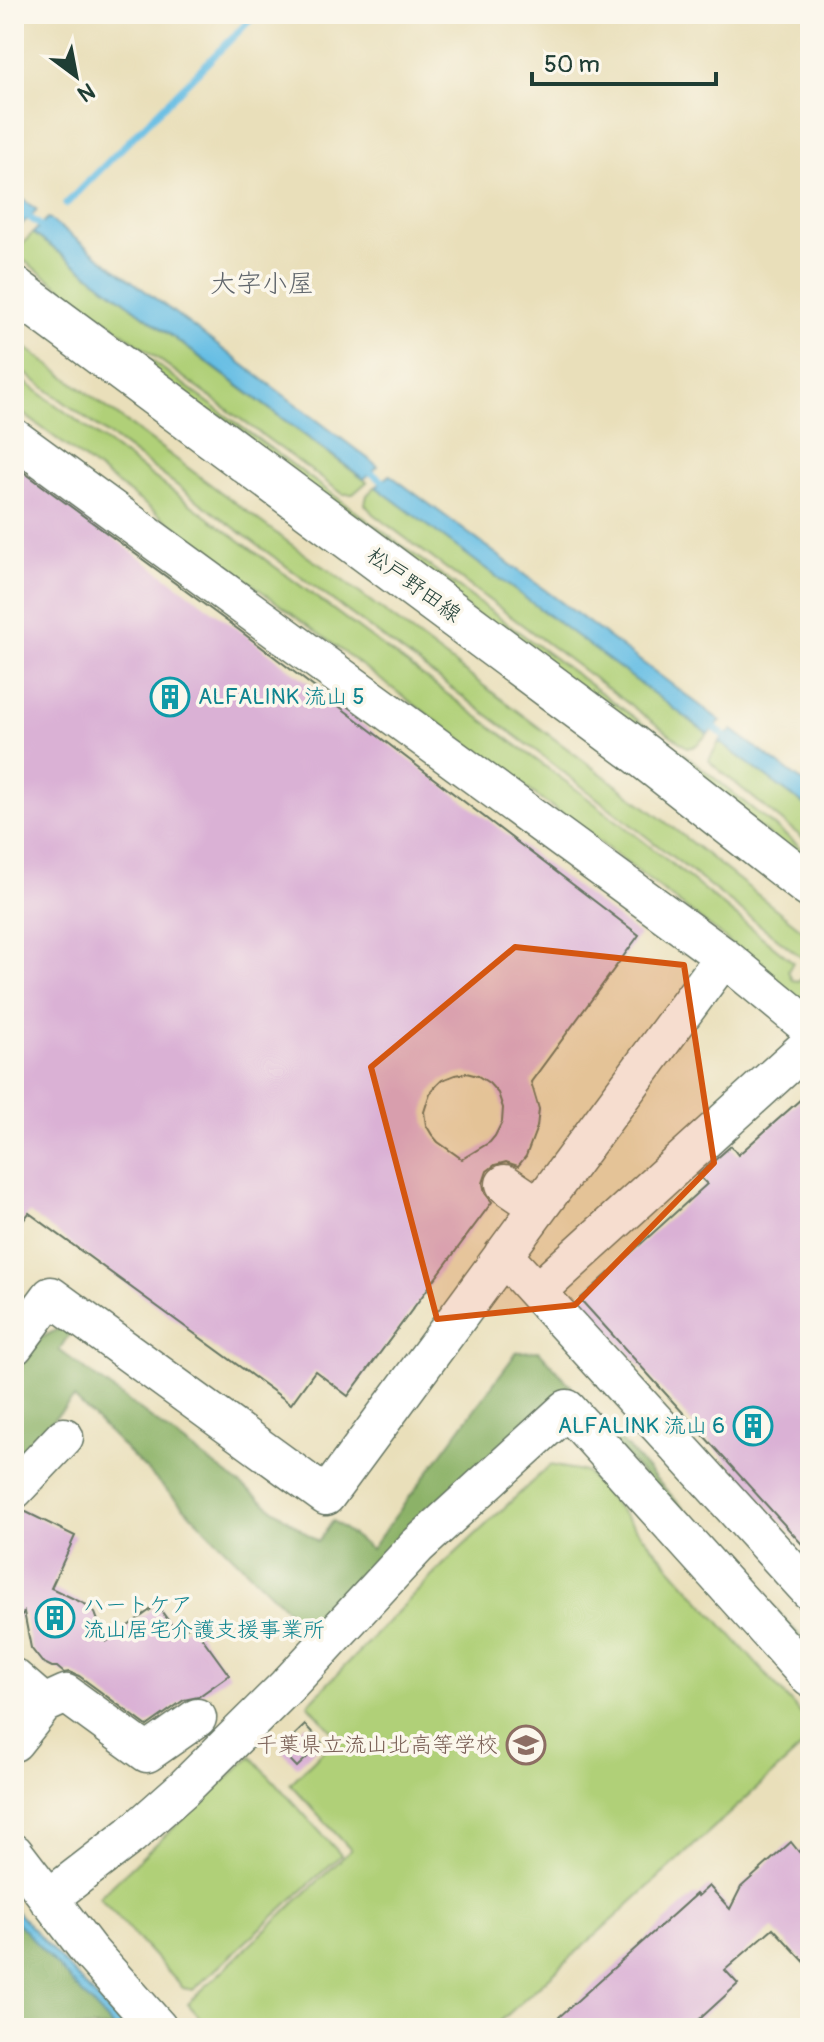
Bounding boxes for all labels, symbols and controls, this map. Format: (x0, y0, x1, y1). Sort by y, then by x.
north arrow (36, 36, 116, 116)
scale bar (532, 36, 716, 86)
text: 50 m (544, 50, 600, 79)
text: N (72, 76, 100, 108)
district label: 大字小屋 (210, 268, 314, 300)
street label: 松戸野田線 (361, 541, 467, 629)
building icon: ALFALINK 流山 5 (149, 676, 191, 718)
place label: ALFALINK 流山 5 (198, 683, 364, 711)
building icon: ALFALINK 流山 6 (732, 1405, 774, 1447)
place label: ALFALINK 流山 6 (558, 1412, 725, 1440)
place label: ハートケア 流山居宅介護支援事業所 (83, 1591, 325, 1644)
building icon: ハートケア 流山居宅介護支援事業所 (34, 1597, 76, 1639)
school or university icon: 千葉県立流山北高等学校 (505, 1724, 547, 1766)
place label: 千葉県立流山北高等学校 (256, 1731, 498, 1759)

